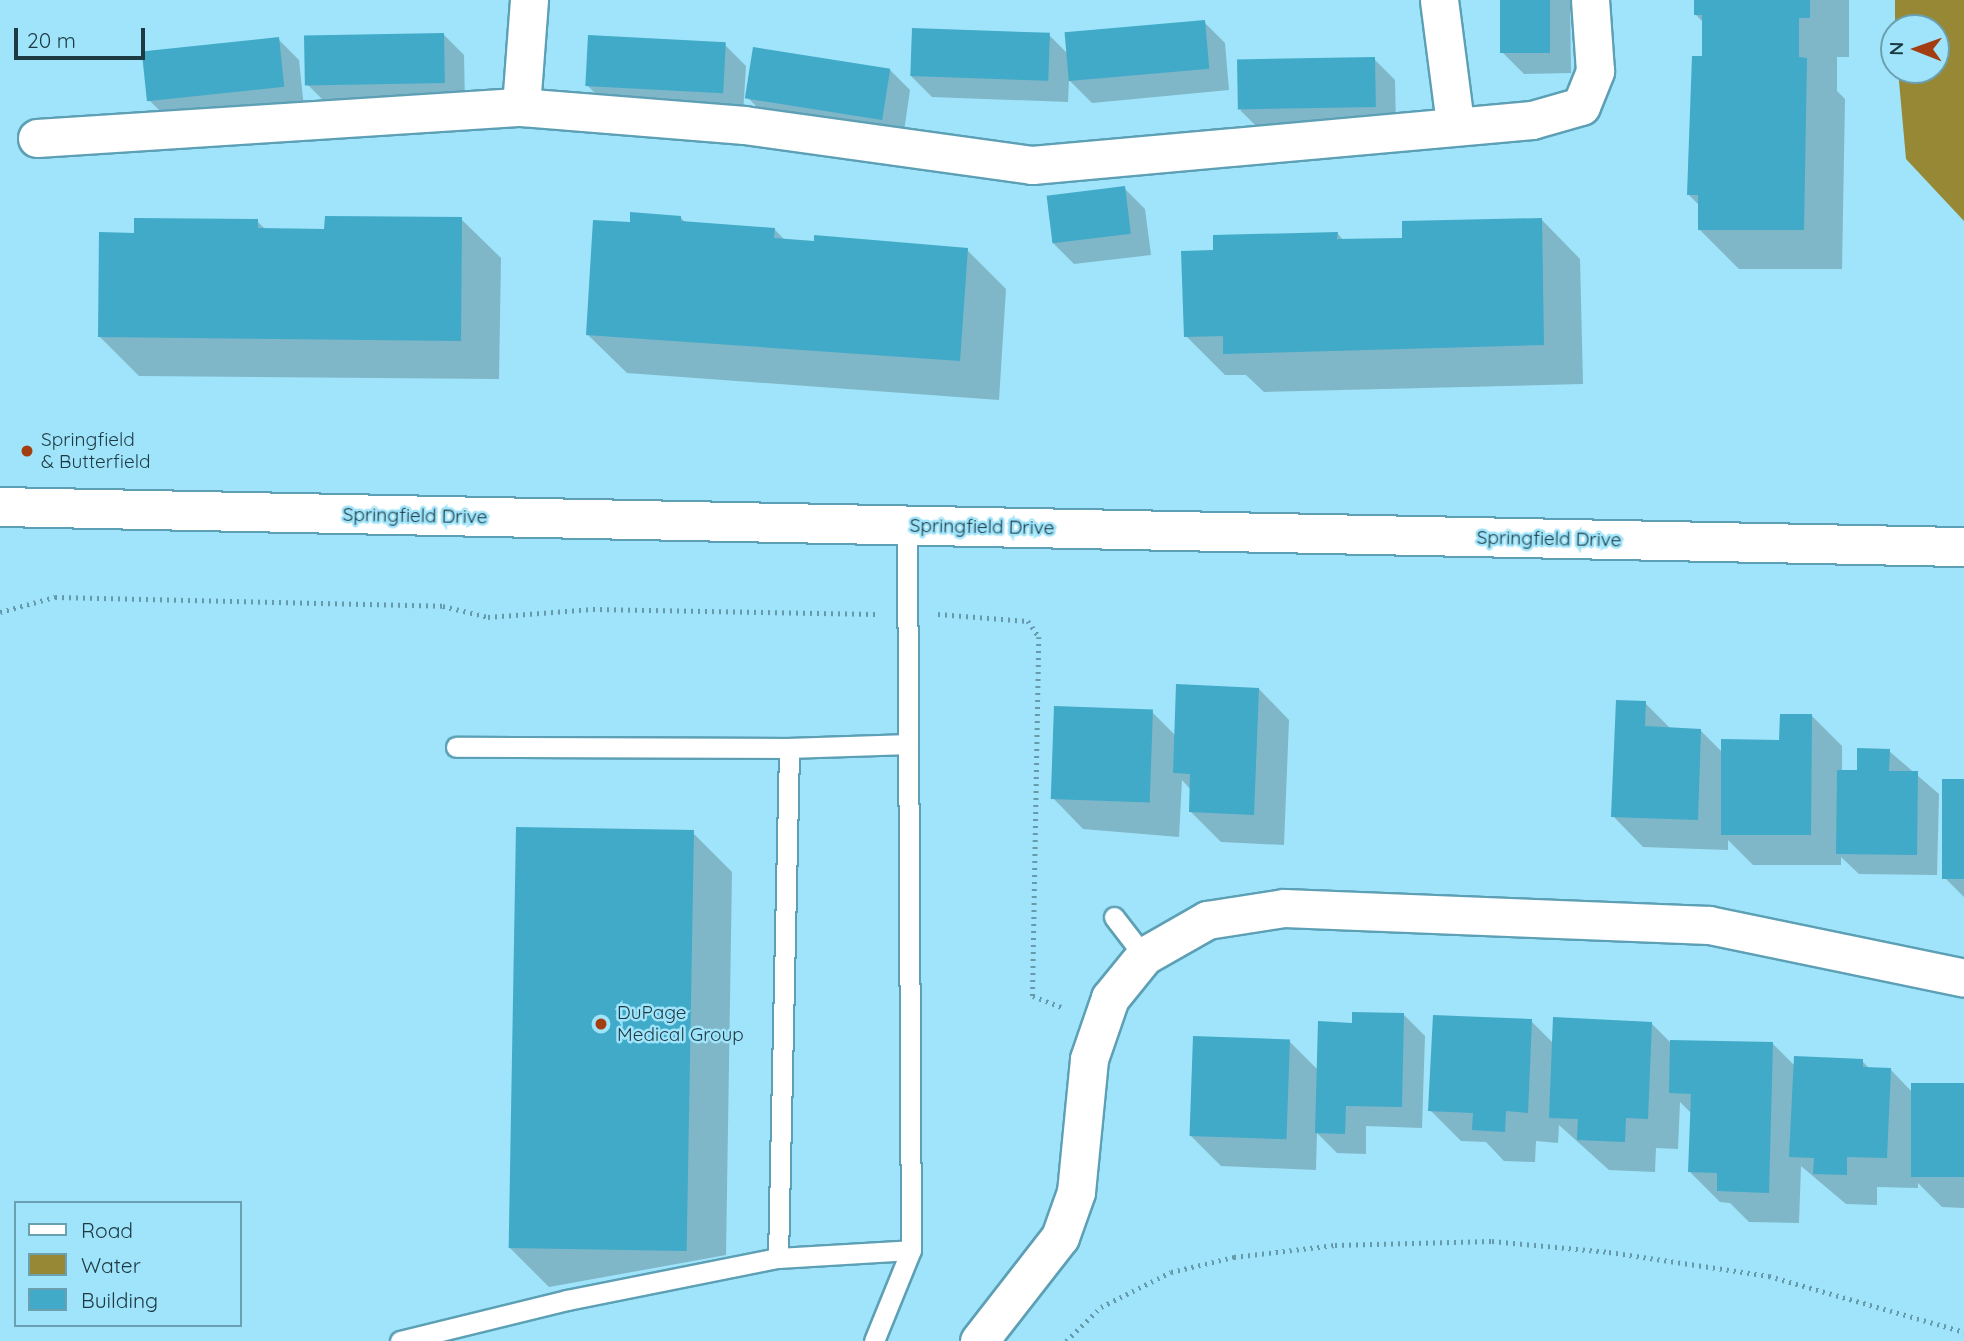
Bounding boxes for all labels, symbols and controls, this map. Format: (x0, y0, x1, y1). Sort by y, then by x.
scale bar (18, 14, 149, 58)
north arrow (1880, 14, 1950, 84)
text: 20 m (27, 27, 76, 53)
text: N (1884, 41, 1908, 56)
place label: Springfield & Butterfield (41, 429, 150, 473)
marker: Springfield & Butterfield (19, 443, 35, 459)
street label: Springfield Drive (342, 503, 488, 529)
street label: Springfield Drive (909, 514, 1055, 540)
street label: Springfield Drive (1476, 526, 1622, 552)
place label: DuPage Medical Group (617, 1002, 744, 1046)
marker: DuPage Medical Group (591, 1014, 611, 1034)
legend (14, 1201, 242, 1327)
text: Road (81, 1217, 133, 1243)
text: Water (81, 1252, 141, 1278)
text: Building (81, 1287, 158, 1313)

